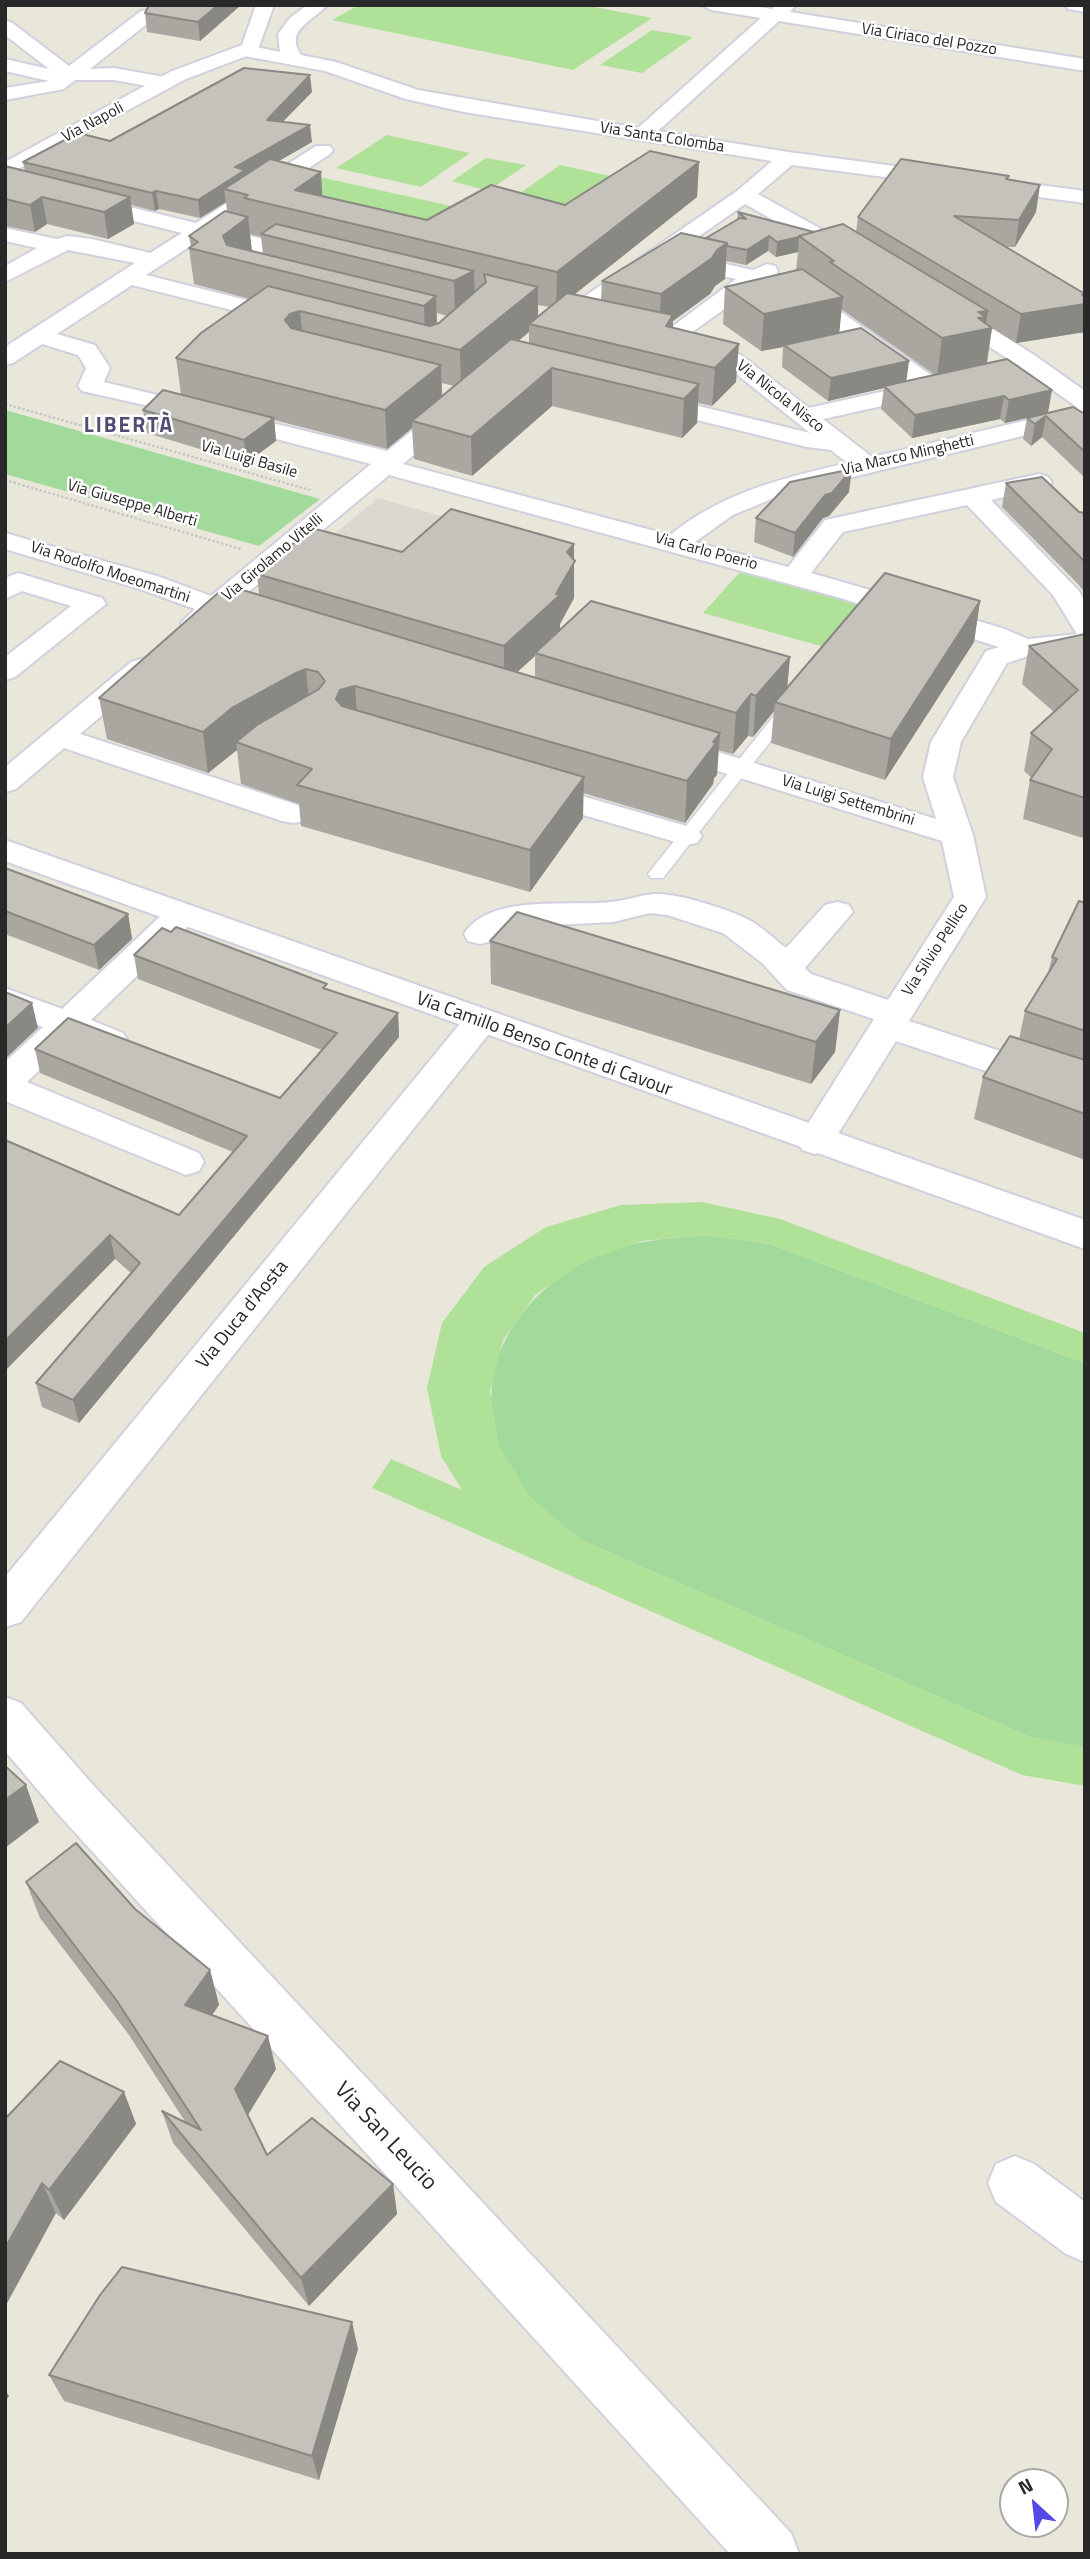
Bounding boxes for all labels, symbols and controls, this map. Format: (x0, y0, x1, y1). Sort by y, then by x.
street label: Via Ciriaco del Pozzo (860, 20, 998, 60)
street label: Via Napoli (59, 99, 127, 147)
street label: Via Santa Colomba (598, 119, 726, 157)
street label: Via Nicola Nisco (732, 357, 828, 437)
district label: LIBERTÀ (85, 414, 173, 440)
street label: Via Marco Minghetti (840, 431, 976, 481)
street label: Via Luigi Basile (198, 437, 300, 483)
street label: Via Giuseppe Alberti (65, 476, 199, 532)
street label: Via Girolamo Vitelli (219, 510, 327, 606)
street label: Via Carlo Poerio (652, 529, 760, 575)
street label: Via Rodolfo Moeomartini (28, 538, 192, 608)
street label: Via Luigi Settembrini (779, 772, 917, 830)
street label: Via Silvio Pellico (899, 900, 973, 1000)
street label: Via Camillo Benso Conte di Cavour (413, 988, 675, 1102)
street label: Via Duca d'Aosta (192, 1256, 294, 1374)
street label: Via San Leucio (328, 2077, 442, 2197)
north arrow (999, 2468, 1069, 2538)
text: N (1013, 2470, 1038, 2502)

